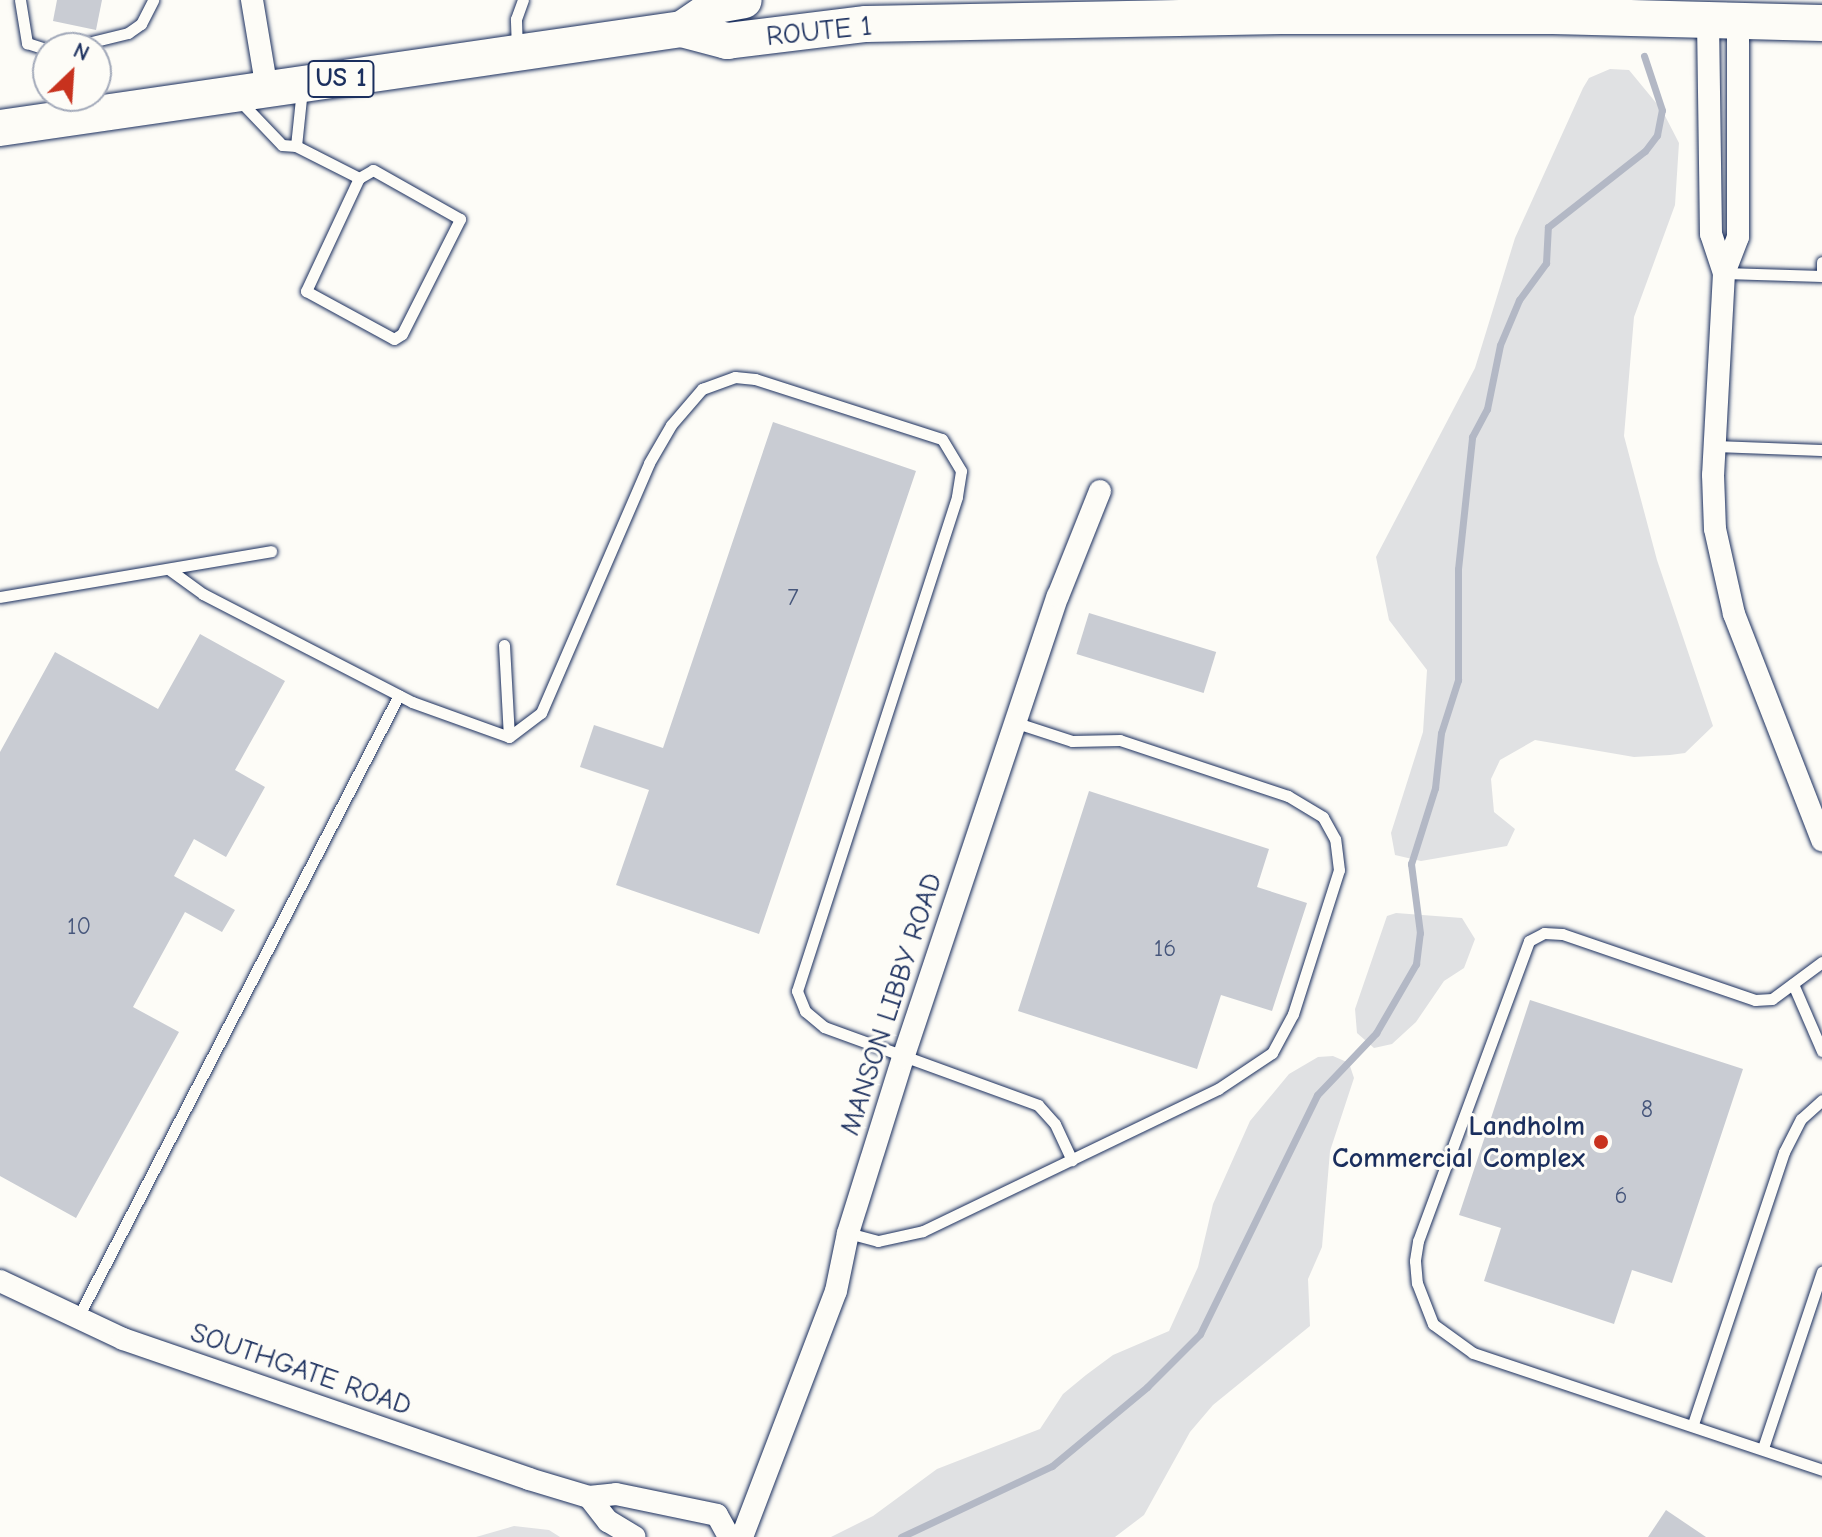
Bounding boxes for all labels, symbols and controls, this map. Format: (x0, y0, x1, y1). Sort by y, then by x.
street label: ROUTE 1 (765, 9, 873, 53)
north arrow (32, 32, 112, 112)
text: N (69, 37, 93, 67)
road number: US 1 (307, 57, 375, 101)
house number: 7 (787, 584, 799, 612)
street label: MANSON LIBBY ROAD (833, 869, 949, 1139)
house number: 10 (67, 913, 91, 941)
house number: 16 (1154, 935, 1176, 963)
house number: 8 (1641, 1096, 1653, 1124)
place label: Landholm Commercial Complex (1332, 1109, 1585, 1175)
marker: Landholm Commercial Complex (1592, 1133, 1610, 1151)
house number: 6 (1614, 1182, 1628, 1210)
street label: SOUTHGATE ROAD (186, 1315, 416, 1423)

